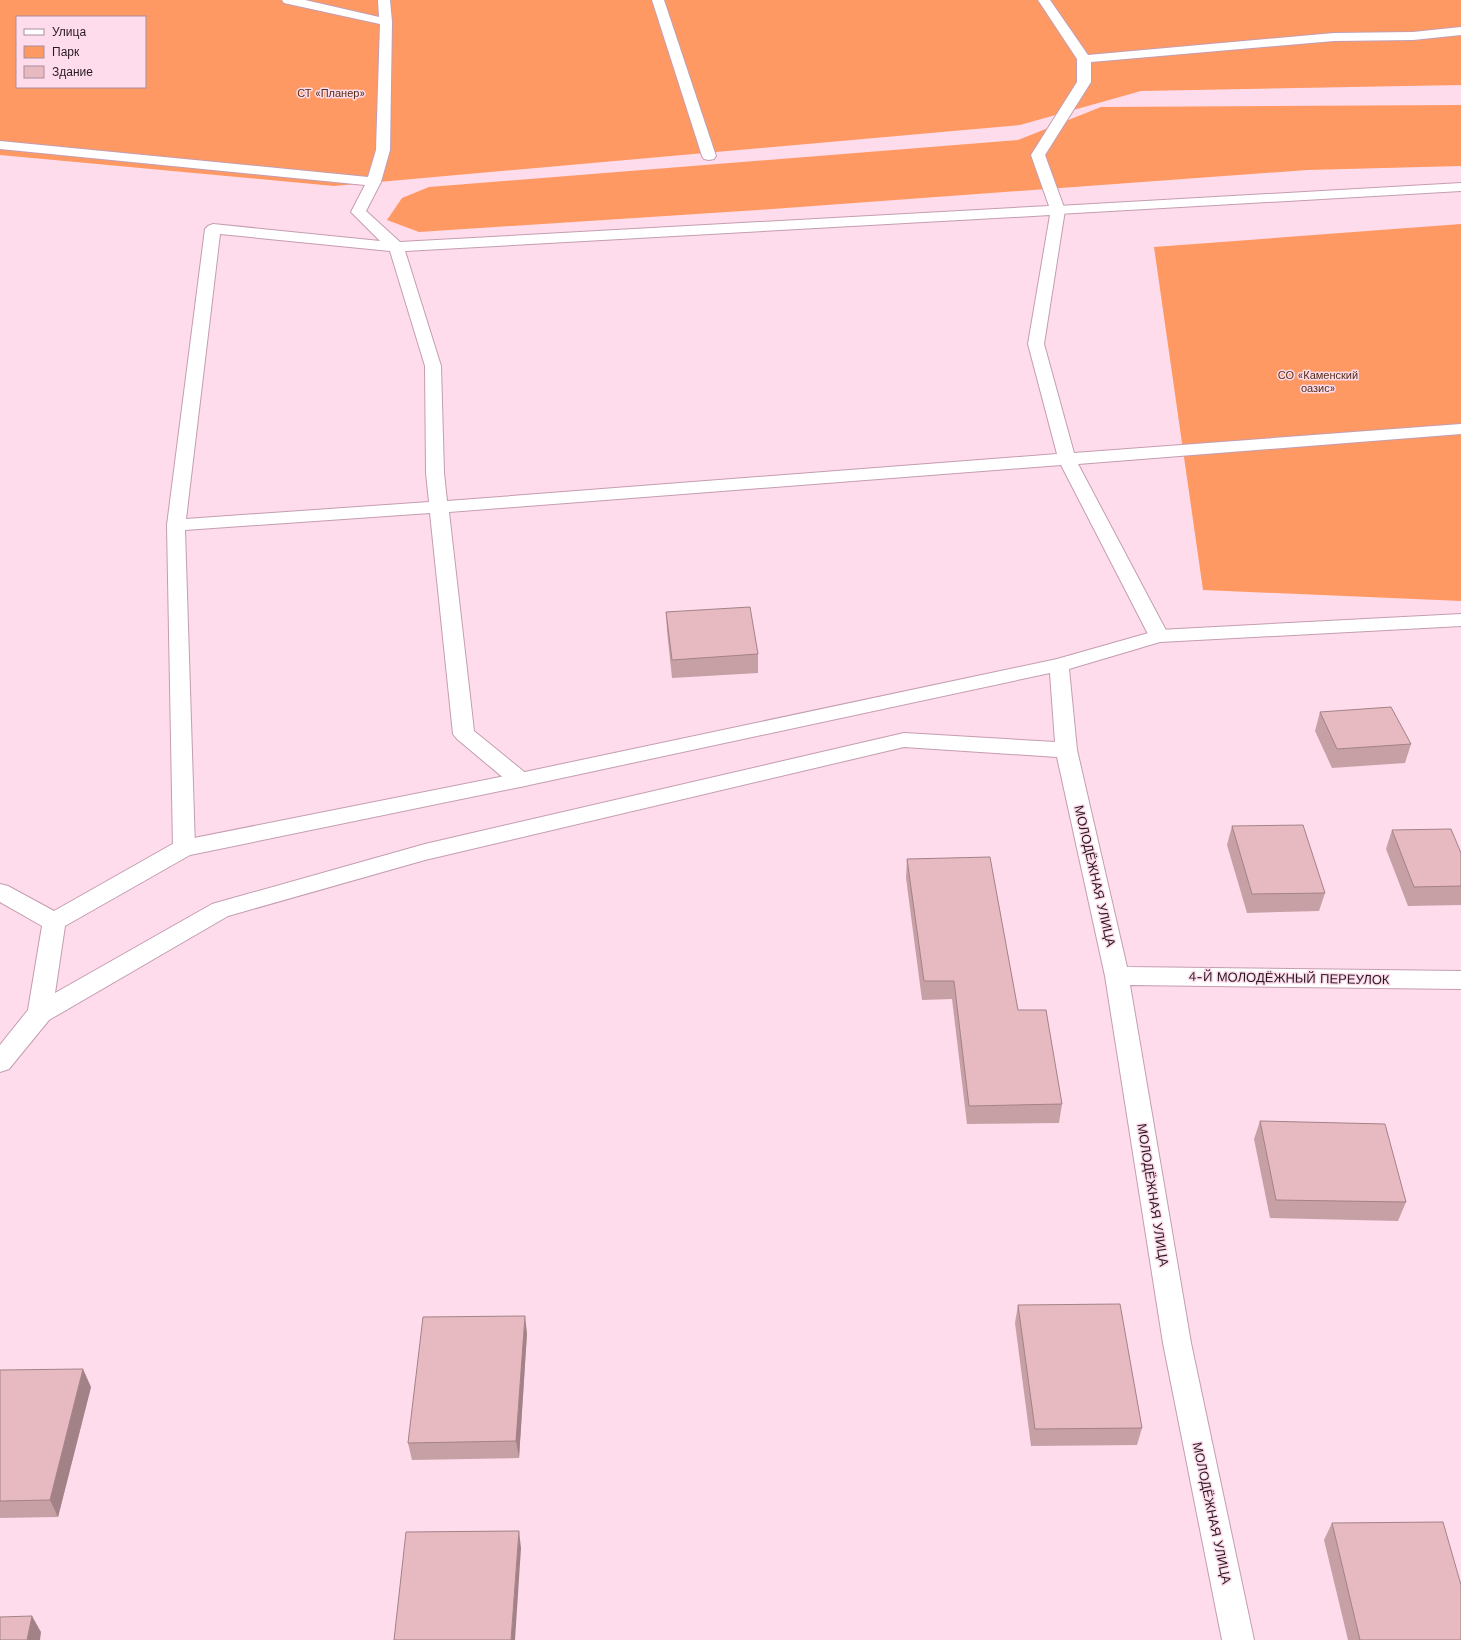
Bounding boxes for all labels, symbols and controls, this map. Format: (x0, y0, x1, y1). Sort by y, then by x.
legend (16, 16, 146, 88)
text: Улица (52, 25, 86, 39)
text: Парк (52, 45, 80, 59)
text: Здание (52, 65, 93, 79)
park label: СТ «Планер» (297, 87, 365, 100)
park label: СО «Каменский оазис» (1278, 369, 1358, 395)
street label: МОЛОДЁЖНАЯ УЛИЦА (1071, 804, 1119, 948)
street label: 4-Й МОЛОДЁЖНЫЙ ПЕРЕУЛОК (1188, 969, 1390, 987)
street label: МОЛОДЁЖНАЯ УЛИЦА (1134, 1122, 1172, 1268)
street label: МОЛОДЁЖНАЯ УЛИЦА (1190, 1441, 1234, 1586)

